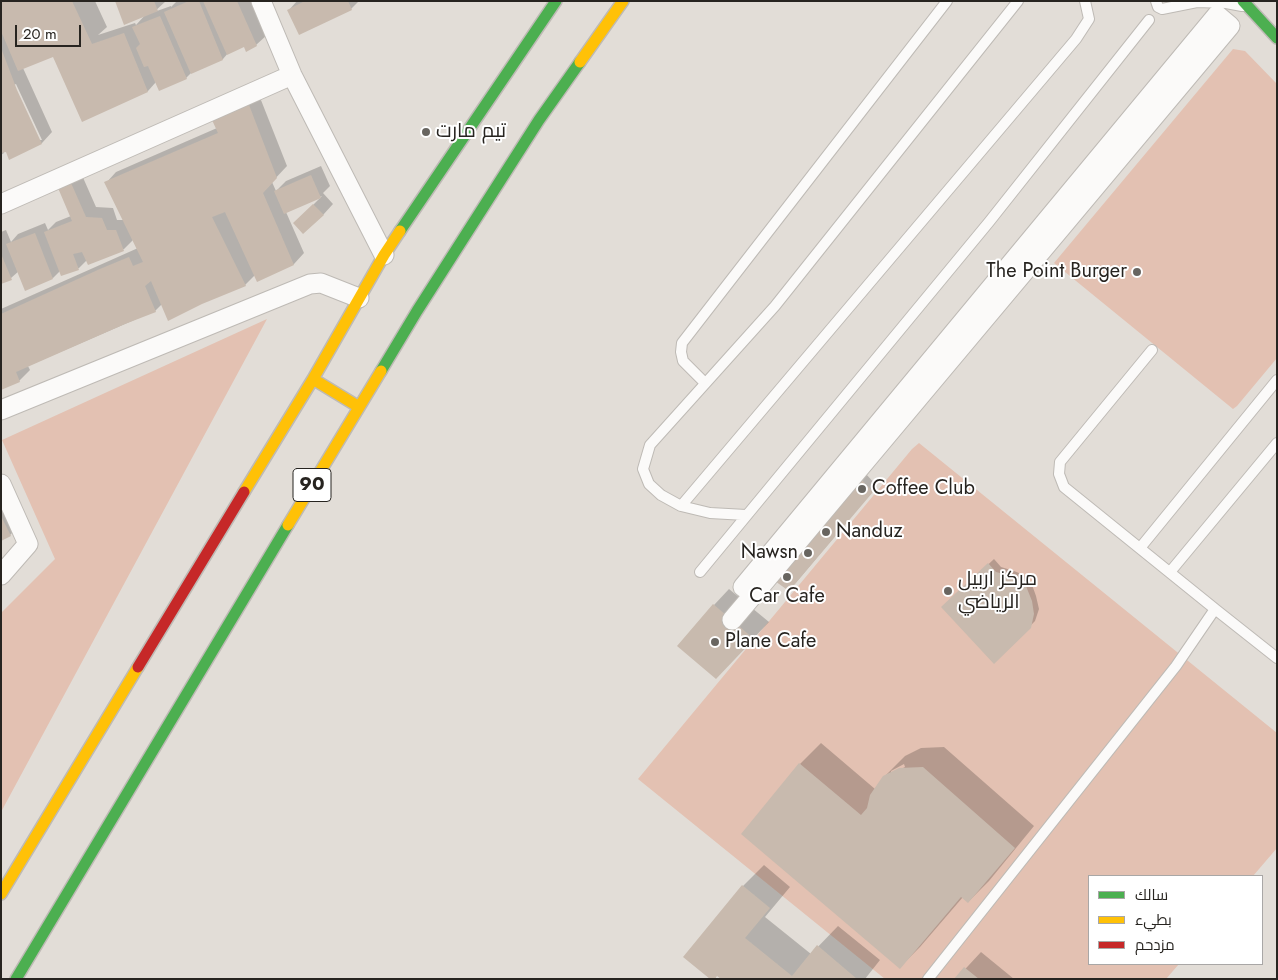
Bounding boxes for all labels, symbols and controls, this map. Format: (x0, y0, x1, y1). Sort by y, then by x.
scale bar (18, 15, 84, 47)
text: 20 m (23, 23, 57, 45)
place label: تيم مارت (436, 120, 506, 144)
marker: تيم مارت (420, 126, 432, 138)
place label: The Point Burger (986, 260, 1127, 284)
marker: The Point Burger (1131, 266, 1143, 278)
road number: 90 (293, 468, 331, 502)
place label: Coffee Club (872, 477, 975, 501)
marker: Coffee Club (856, 483, 868, 495)
place label: Nanduz (836, 520, 903, 544)
marker: Nanduz (820, 526, 832, 538)
place label: Nawsn (741, 541, 798, 565)
marker: Nawsn (802, 547, 814, 559)
place label: مركز اربيل الرياضي (958, 568, 1037, 615)
marker: Car Cafe (781, 571, 793, 583)
place label: Car Cafe (749, 585, 825, 609)
marker: مركز اربيل الرياضي (942, 585, 954, 597)
place label: Plane Cafe (725, 630, 816, 654)
marker: Plane Cafe (709, 636, 721, 648)
legend (1088, 875, 1263, 965)
text: سالك (1135, 884, 1168, 906)
text: بطيء (1135, 909, 1172, 931)
text: مزدحم (1135, 934, 1175, 956)

